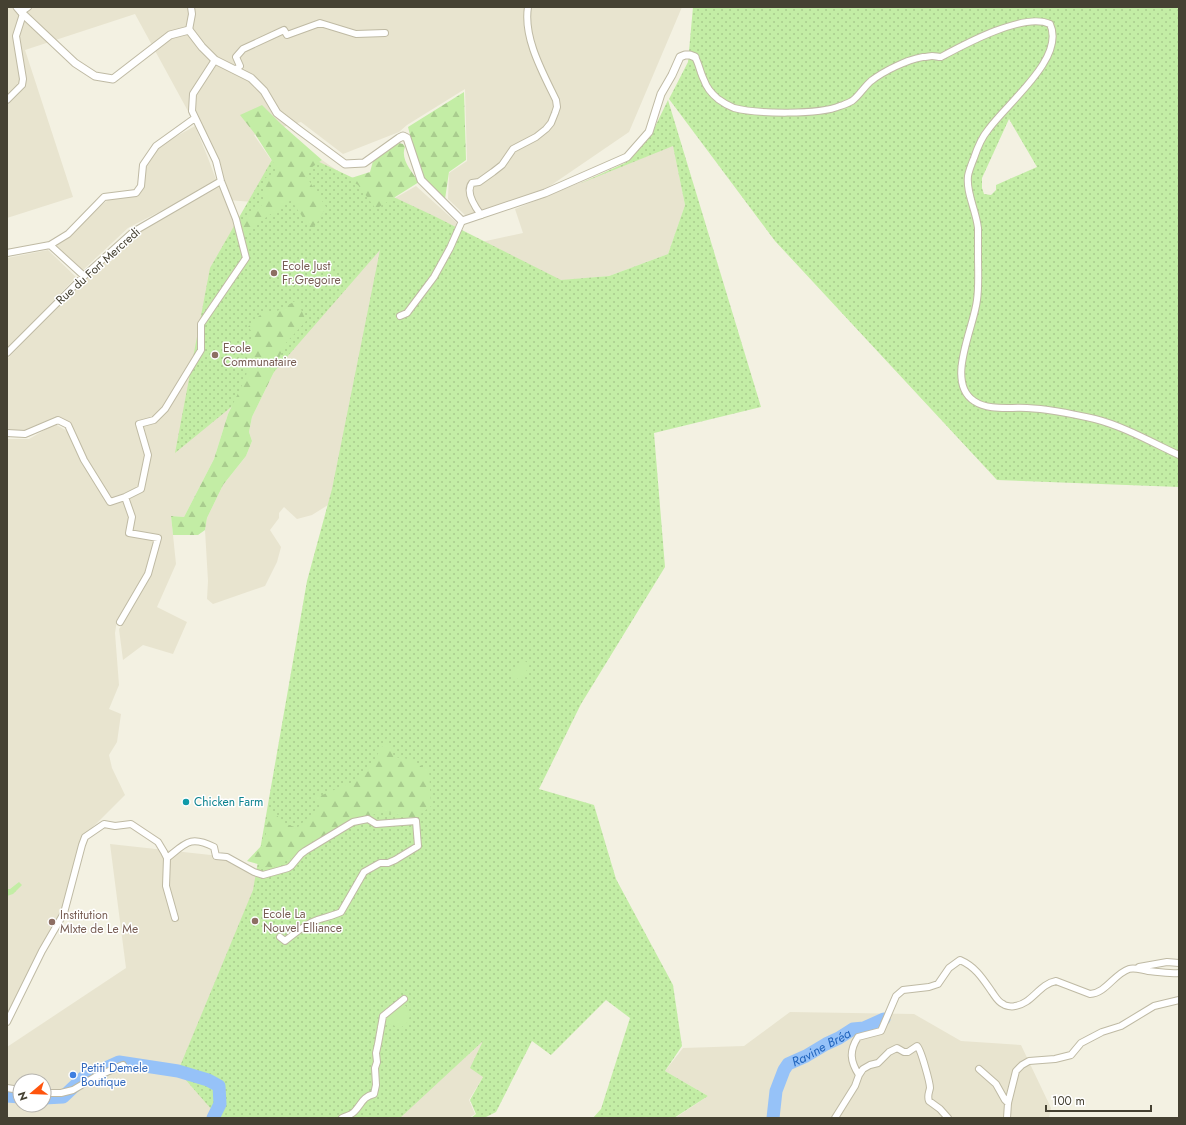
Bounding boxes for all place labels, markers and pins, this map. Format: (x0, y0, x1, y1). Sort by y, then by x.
place label: Ecole Just Fr.Gregoire (282, 257, 341, 289)
marker: Ecole Just Fr.Gregoire (269, 268, 279, 278)
place label: Ecole Communataire (223, 339, 297, 371)
marker: Ecole Communataire (210, 350, 220, 360)
place label: Chicken Farm (194, 793, 263, 811)
marker: Chicken Farm (181, 797, 191, 807)
place label: Ecole La Nouvel Elliance (263, 905, 342, 937)
place label: Institution MIxte de Le Me (60, 906, 138, 938)
marker: Ecole La Nouvel Elliance (250, 916, 260, 926)
marker: Institution MIxte de Le Me (47, 917, 57, 927)
place label: Petiti Demele Boutique (81, 1059, 148, 1091)
marker: Petiti Demele Boutique (68, 1070, 78, 1080)

